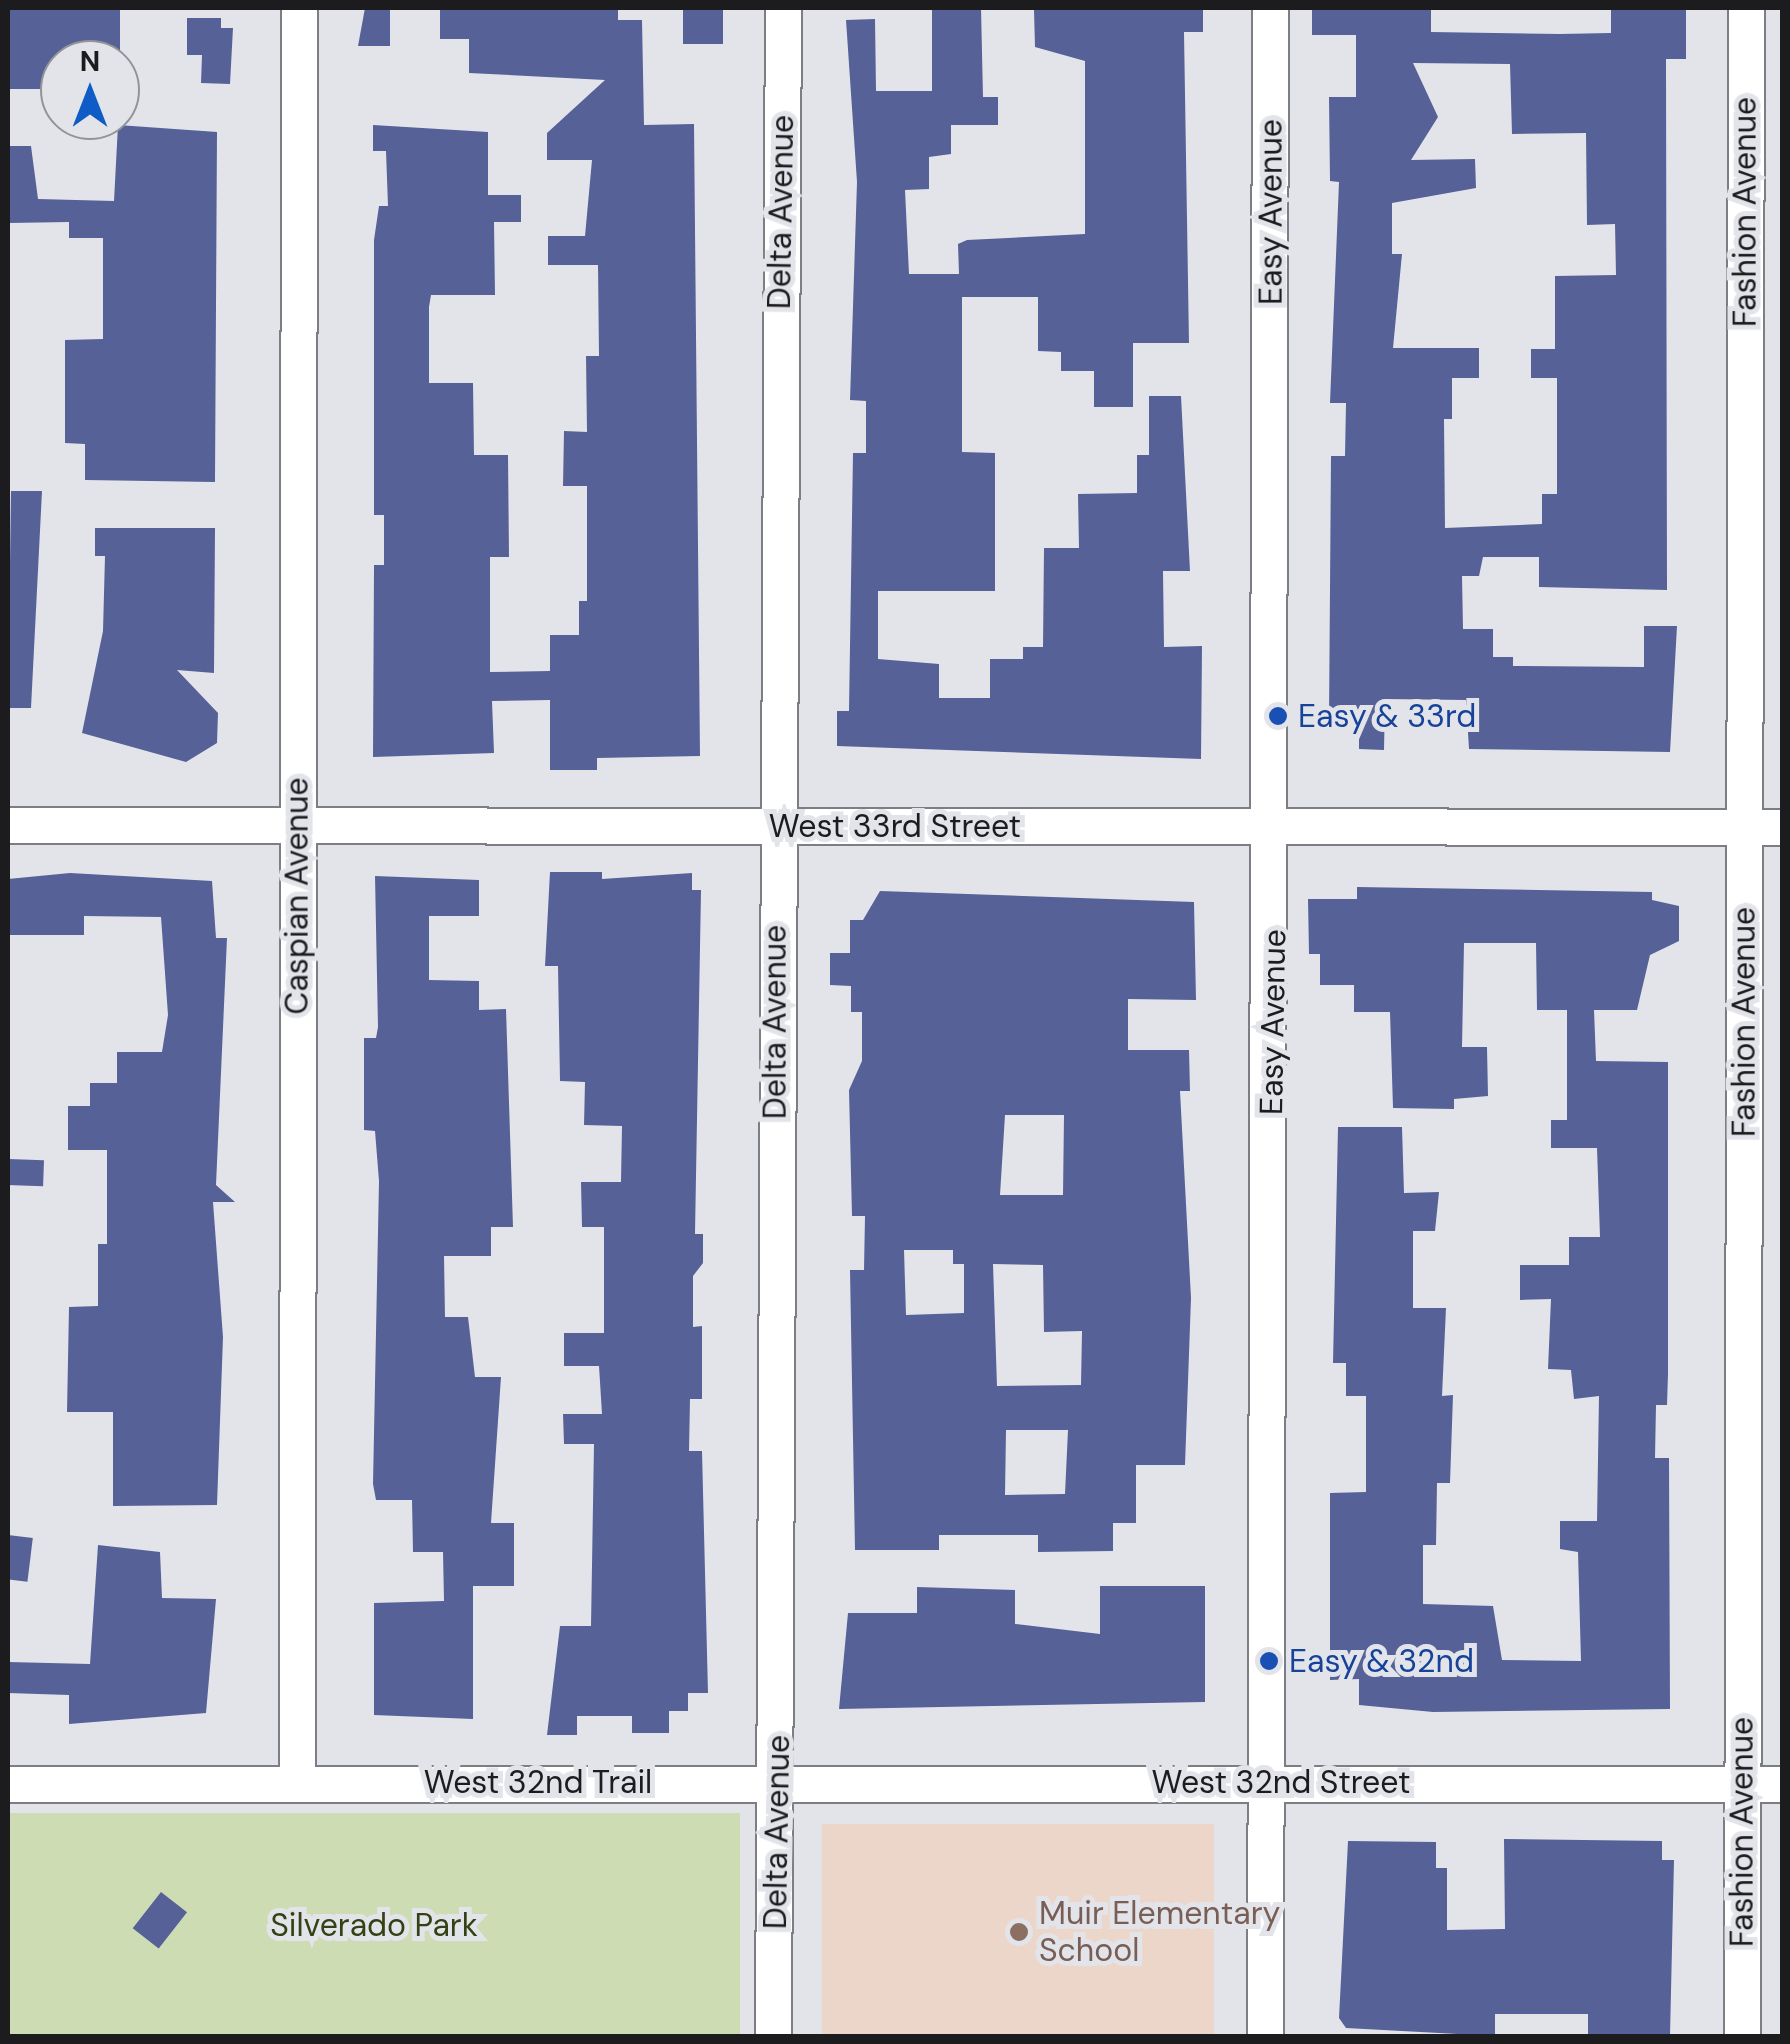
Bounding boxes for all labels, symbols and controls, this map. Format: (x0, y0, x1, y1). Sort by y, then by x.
north arrow (40, 40, 140, 140)
text: N (80, 43, 100, 80)
street label: Fashion Avenue (1726, 97, 1764, 327)
street label: Delta Avenue (760, 114, 802, 310)
street label: Easy Avenue (1252, 119, 1290, 305)
place label: Easy & 33rd (1298, 697, 1476, 735)
marker: Easy & 33rd (1267, 705, 1289, 727)
street label: Caspian Avenue (278, 777, 316, 1015)
street label: West 33rd Street (769, 807, 1021, 845)
street label: Fashion Avenue (1725, 907, 1763, 1137)
street label: Delta Avenue (756, 925, 794, 1119)
street label: Easy Avenue (1252, 929, 1294, 1115)
place label: Easy & 32nd (1289, 1642, 1474, 1680)
marker: Easy & 32nd (1258, 1650, 1280, 1672)
street label: Fashion Avenue (1723, 1717, 1761, 1947)
street label: Delta Avenue (756, 1734, 798, 1930)
street label: West 32nd Trail (424, 1763, 652, 1801)
street label: West 32nd Street (1152, 1763, 1410, 1801)
place label: Muir Elementary School (1039, 1895, 1280, 1970)
park label: Silverado Park (270, 1906, 478, 1944)
marker: Muir Elementary School (1008, 1921, 1030, 1943)

